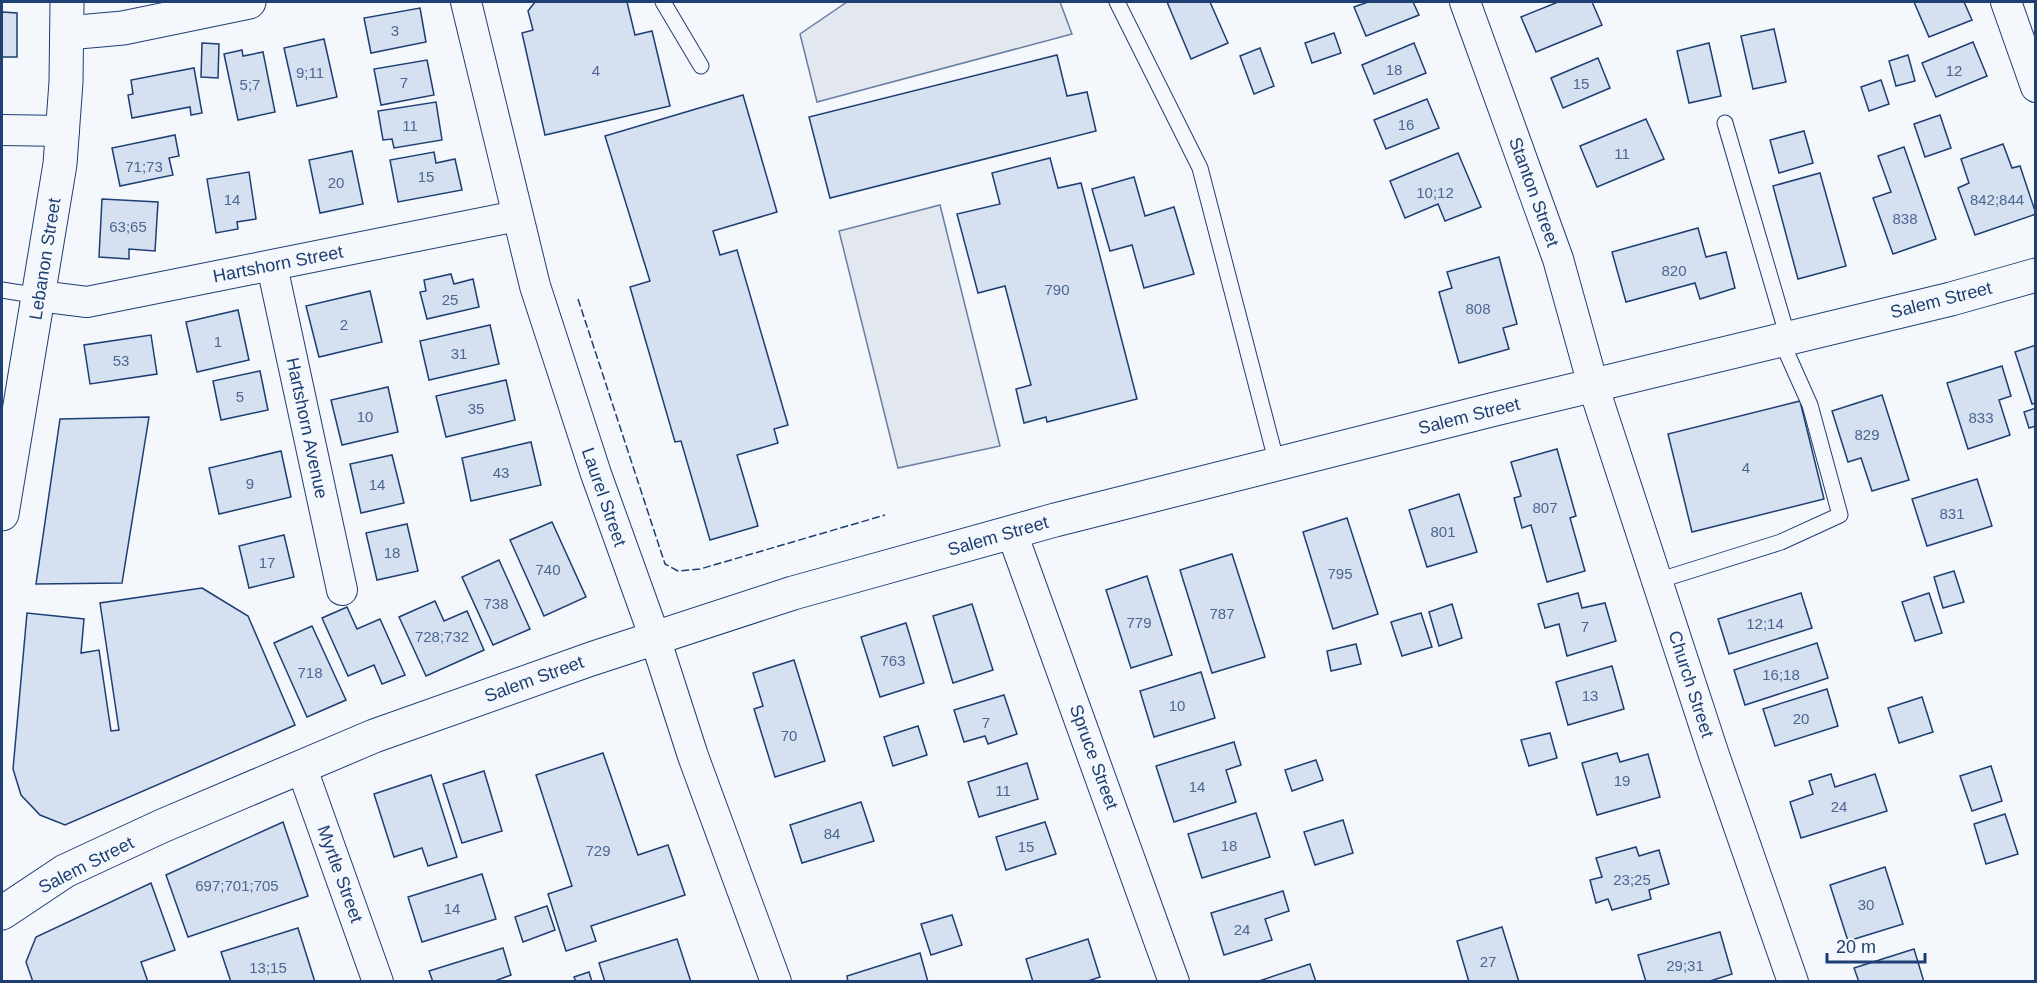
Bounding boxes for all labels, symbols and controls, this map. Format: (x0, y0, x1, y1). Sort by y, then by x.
house number: 3 (391, 22, 399, 39)
house number: 18 (1386, 61, 1402, 78)
house number: 4 (592, 62, 600, 79)
house number: 12 (1946, 62, 1962, 79)
house number: 9;11 (296, 64, 324, 81)
house number: 7 (400, 74, 408, 91)
house number: 15 (1573, 75, 1589, 92)
house number: 5;7 (240, 76, 260, 93)
house number: 16 (1398, 116, 1414, 133)
house number: 11 (402, 117, 418, 134)
street label: Stanton Street (1505, 135, 1563, 249)
house number: 11 (1614, 145, 1630, 162)
house number: 71;73 (125, 158, 163, 175)
house number: 15 (418, 168, 434, 185)
house number: 20 (328, 174, 344, 191)
house number: 10;12 (1416, 184, 1454, 201)
house number: 14 (224, 191, 240, 208)
house number: 842;844 (1970, 191, 2024, 208)
street label: Lebanon Street (25, 197, 65, 321)
house number: 838 (1892, 210, 1918, 227)
house number: 63;65 (109, 218, 147, 235)
street label: Hartshorn Street (211, 242, 345, 286)
house number: 820 (1661, 262, 1687, 279)
street label: Salem Street (1888, 278, 1994, 322)
house number: 790 (1044, 281, 1070, 298)
house number: 25 (442, 291, 458, 308)
house number: 808 (1465, 300, 1491, 317)
house number: 2 (340, 316, 348, 333)
house number: 1 (214, 333, 222, 350)
house number: 31 (451, 345, 467, 362)
house number: 53 (113, 352, 129, 369)
street label: Hartshorn Avenue (282, 356, 332, 500)
house number: 5 (236, 388, 244, 405)
street label: Salem Street (1416, 394, 1522, 438)
house number: 35 (468, 400, 484, 417)
house number: 10 (357, 408, 373, 425)
house number: 833 (1968, 409, 1994, 426)
house number: 829 (1854, 426, 1880, 443)
street label: Laurel Street (578, 445, 630, 549)
house number: 4 (1742, 459, 1750, 476)
house number: 43 (493, 464, 509, 481)
house number: 9 (246, 475, 254, 492)
house number: 14 (369, 476, 385, 493)
house number: 807 (1532, 499, 1558, 516)
house number: 831 (1939, 505, 1965, 522)
street label: Salem Street (945, 512, 1051, 560)
house number: 801 (1430, 523, 1456, 540)
house number: 18 (384, 544, 400, 561)
house number: 17 (259, 554, 275, 571)
house number: 740 (535, 561, 561, 578)
house number: 795 (1327, 565, 1353, 582)
house number: 738 (483, 595, 509, 612)
house number: 787 (1209, 605, 1235, 622)
house number: 779 (1126, 614, 1152, 631)
house number: 12;14 (1746, 615, 1784, 632)
house number: 7 (1581, 618, 1589, 635)
house number: 728;732 (415, 628, 469, 645)
street label: Church Street (1664, 628, 1718, 740)
street label: Salem Street (482, 652, 586, 706)
house number: 763 (880, 652, 906, 669)
house number: 718 (297, 664, 323, 681)
house number: 16;18 (1762, 666, 1800, 683)
house number: 13 (1582, 687, 1598, 704)
house number: 10 (1169, 697, 1185, 714)
street label: Spruce Street (1066, 702, 1122, 812)
house number: 20 (1793, 710, 1809, 727)
house number: 7 (982, 714, 990, 731)
house number: 70 (781, 727, 797, 744)
house number: 19 (1614, 772, 1630, 789)
house number: 14 (1189, 778, 1205, 795)
house number: 11 (995, 782, 1011, 799)
house number: 24 (1831, 798, 1847, 815)
street label: Myrtle Street (313, 823, 367, 925)
house number: 84 (824, 825, 840, 842)
street label: Salem Street (35, 832, 137, 898)
house number: 18 (1221, 837, 1237, 854)
house number: 15 (1018, 838, 1034, 855)
house number: 729 (585, 842, 611, 859)
house number: 23;25 (1613, 871, 1651, 888)
house number: 697;701;705 (195, 877, 279, 894)
house number: 30 (1858, 896, 1874, 913)
house number: 14 (444, 900, 460, 917)
house number: 24 (1234, 921, 1250, 938)
scale bar (1827, 926, 1924, 964)
text: 20 m (1836, 937, 1876, 957)
house number: 27 (1480, 953, 1496, 970)
house number: 29;31 (1666, 957, 1704, 974)
house number: 13;15 (249, 959, 287, 976)

